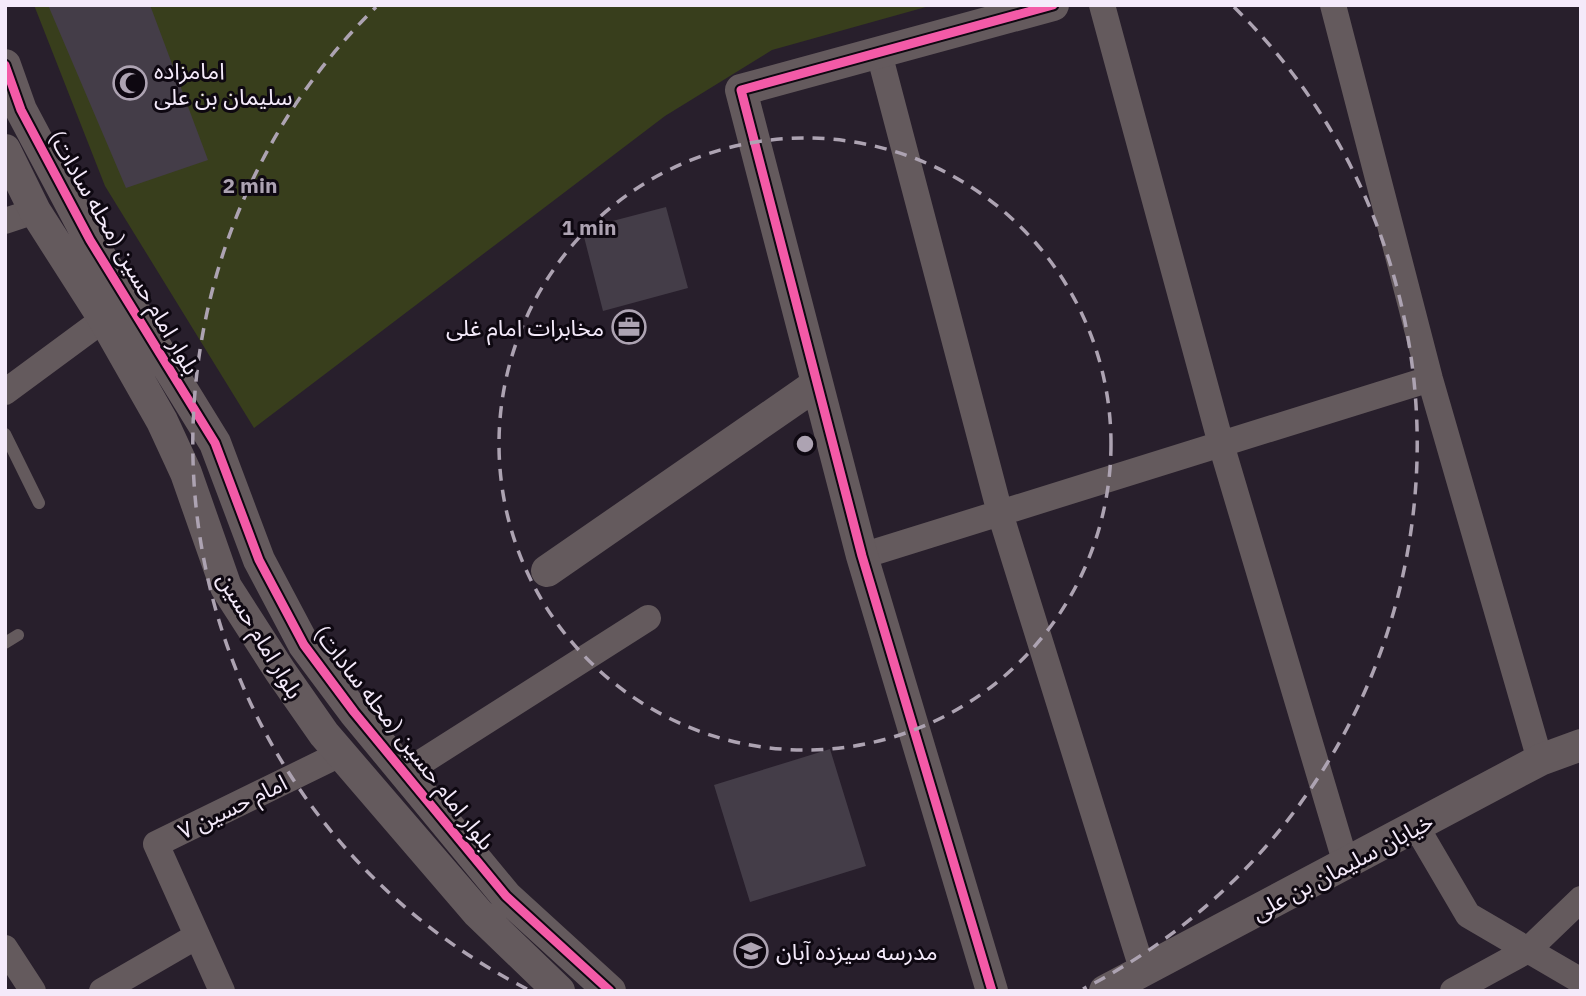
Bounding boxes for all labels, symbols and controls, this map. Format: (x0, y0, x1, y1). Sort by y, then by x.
place label: امامزاده سلیمان بن علی (154, 55, 292, 111)
mosque icon: امامزاده سلیمان بن علی (111, 64, 149, 102)
street label: بلوار امام حسین (محله سادات) (39, 124, 207, 382)
text: 2 min (223, 171, 277, 199)
text: 1 min (562, 213, 616, 241)
office icon: مخابرات امام غلی (610, 308, 648, 346)
place label: مخابرات امام غلی (446, 312, 604, 346)
centre of rings (793, 432, 817, 456)
street label: بلوار امام حسین (208, 566, 311, 706)
street label: بلوار امام حسین (محله سادات) (305, 618, 502, 858)
street label: امام حسین ۷ (172, 767, 293, 849)
street label: خیابان سلیمان بن علی (1246, 805, 1438, 927)
school or university icon: مدرسه سیزده آبان (732, 932, 770, 970)
place label: مدرسه سیزده آبان (776, 936, 937, 966)

